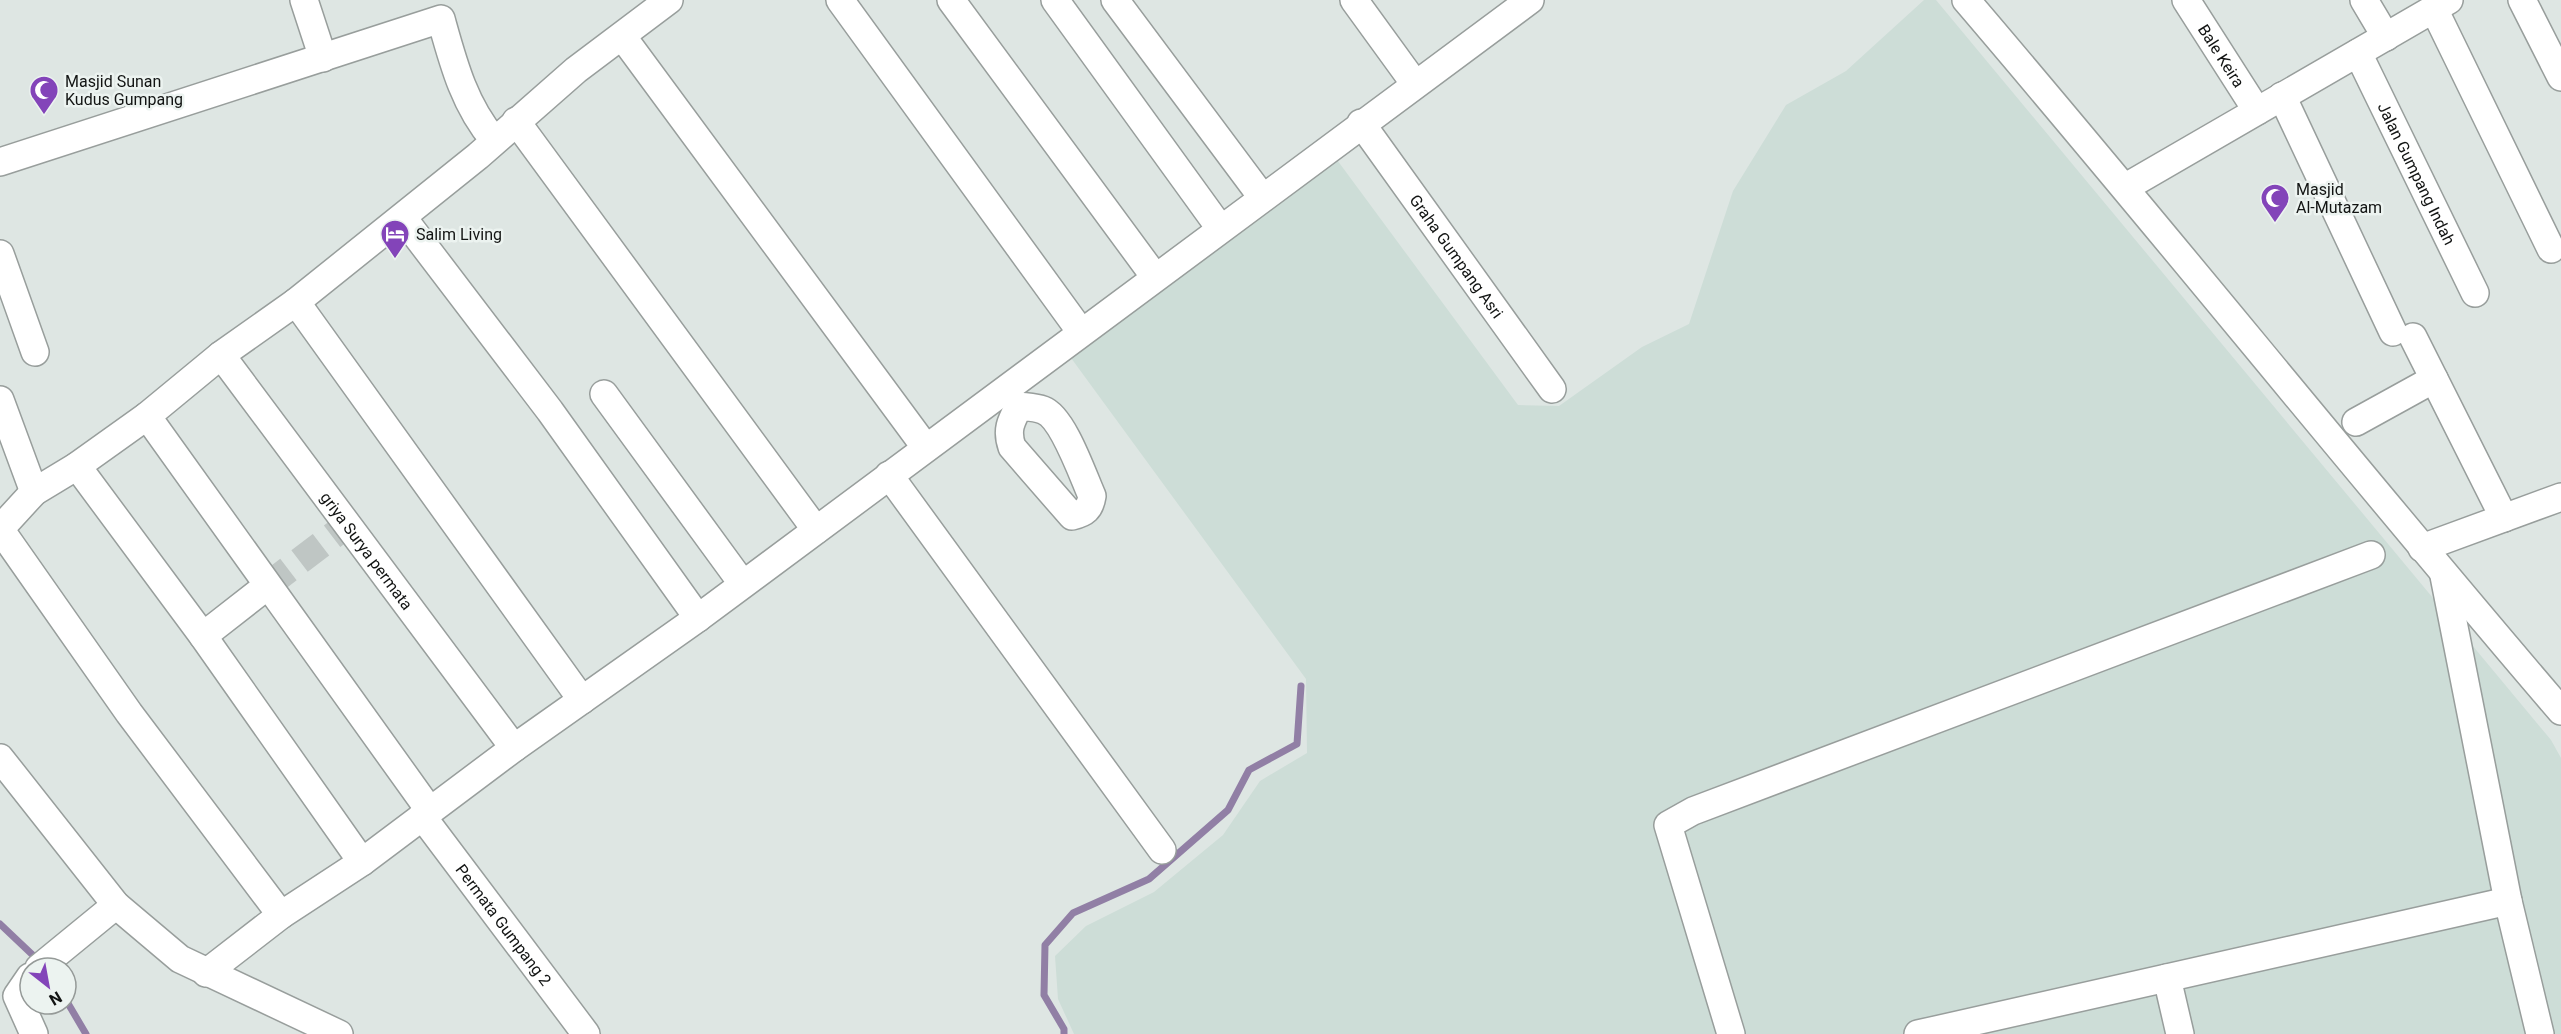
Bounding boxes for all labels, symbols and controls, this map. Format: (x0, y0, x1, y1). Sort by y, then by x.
street label: Bale Keira (2194, 21, 2249, 91)
place label: Masjid Sunan Kudus Gumpang (65, 72, 183, 109)
mosque icon: Masjid Sunan Kudus Gumpang (28, 74, 60, 116)
street label: Jalan Gumpang Indah (2374, 99, 2459, 248)
place label: Masjid Al-Mutazam (2296, 180, 2382, 217)
mosque icon: Masjid Al-Mutazam (2259, 182, 2291, 224)
street label: Graha Gumpang Asri (1406, 191, 1507, 322)
hotel icon: Salim Living (379, 218, 411, 260)
place label: Salim Living (416, 225, 502, 244)
street label: griya Surya permata (317, 488, 417, 613)
street label: Permata Gumpang 2 (452, 860, 555, 989)
north arrow (18, 956, 78, 1016)
text: N (46, 987, 65, 1009)

